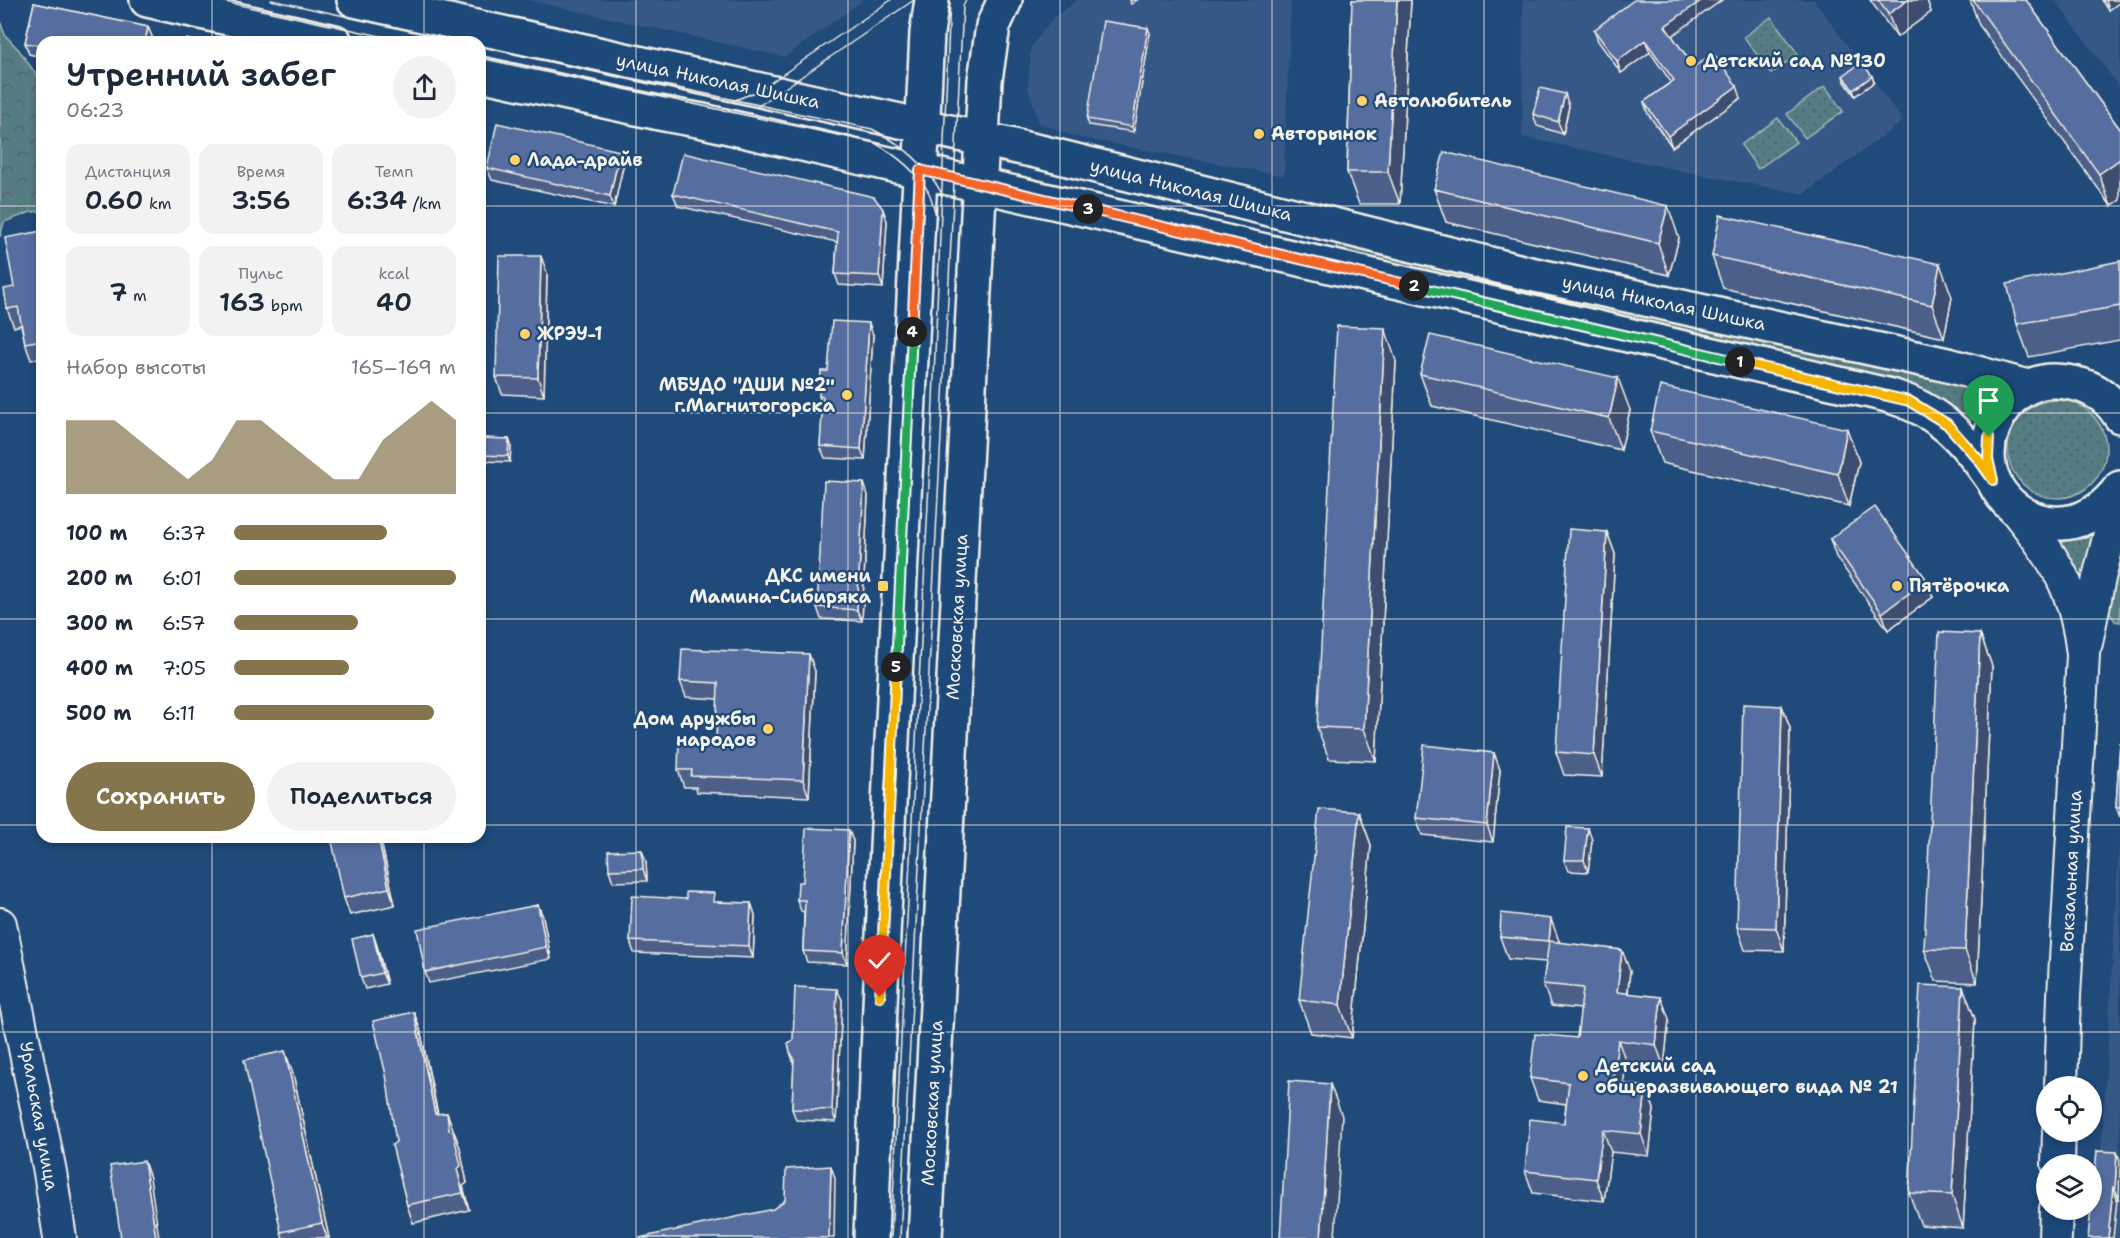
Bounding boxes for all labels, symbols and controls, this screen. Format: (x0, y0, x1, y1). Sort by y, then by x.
street label: улица Николая Шишка (614, 48, 822, 114)
place label: Детский сад №130 (1703, 49, 1886, 73)
text: Утренний забег (66, 52, 336, 97)
marker: Детский сад №130 (1684, 54, 1698, 68)
button: share (393, 56, 456, 119)
place label: Автолюбитель (1374, 89, 1512, 113)
marker: Автолюбитель (1355, 94, 1369, 108)
text: 06:23 (66, 97, 124, 123)
place label: Авторынок (1271, 122, 1377, 146)
marker: Авторынок (1252, 127, 1266, 141)
place label: Лада-драйв (527, 148, 643, 172)
marker: Лада-драйв (508, 153, 522, 167)
street label: улица Николая Шишка (1087, 153, 1295, 227)
text: Дистанция (85, 161, 171, 182)
text: Время (237, 161, 285, 182)
text: Темп (375, 161, 413, 182)
text: 0.60 (84, 182, 143, 217)
text: 3:56 (231, 182, 291, 217)
text: 6:34 (347, 182, 407, 217)
text: km (143, 193, 172, 214)
text: /km (407, 193, 441, 214)
pin: 3 (1073, 194, 1103, 224)
text: 3 (1082, 198, 1094, 219)
text: Пульс (239, 263, 283, 284)
text: kcal (378, 263, 410, 284)
street label: улица Николая Шишка (1560, 270, 1768, 336)
pin: 2 (1399, 271, 1429, 301)
text: 7 (109, 274, 127, 309)
text: 2 (1408, 275, 1420, 296)
text: 163 (219, 284, 265, 319)
text: 40 (376, 284, 412, 319)
text: m (127, 285, 147, 306)
text: bpm (265, 295, 303, 316)
pin: 4 (897, 317, 927, 347)
text: 4 (906, 321, 918, 342)
place label: ЖРЭУ-1 (537, 322, 602, 346)
marker: ЖРЭУ-1 (518, 327, 532, 341)
pin: 1 (1725, 347, 1755, 377)
text: 1 (1736, 351, 1744, 372)
text: Набор высоты (66, 354, 206, 380)
text: 165–169 m (351, 354, 456, 380)
place label: МБУДО "ДШИ №2" г.Магнитогорска (659, 373, 836, 418)
pin (1963, 375, 2014, 437)
icon: arrive (1972, 384, 2005, 417)
marker: МБУДО "ДШИ №2" г.Магнитогорска (840, 388, 854, 402)
text: 100 m (66, 520, 128, 546)
text: 6:37 (162, 520, 206, 546)
street label: Московская улица (941, 533, 973, 701)
place label: ДКС имени Мамина-Сибиряка (689, 564, 872, 609)
text: 200 m (66, 565, 133, 591)
text: 6:01 (162, 565, 202, 591)
place label: Пятёрочка (1909, 574, 2010, 598)
marker: ДКС имени Мамина-Сибиряка (876, 579, 890, 593)
marker: Пятёрочка (1890, 579, 1904, 593)
text: 300 m (66, 610, 133, 636)
text: 6:57 (162, 610, 206, 636)
pin: 5 (881, 652, 911, 682)
text: 400 m (66, 655, 133, 681)
text: 7:05 (162, 655, 206, 681)
text: 5 (891, 656, 901, 677)
text: 500 m (66, 700, 132, 726)
text: 6:11 (162, 700, 195, 726)
place label: Дом дружбы народов (634, 707, 756, 752)
marker: Дом дружбы народов (761, 722, 775, 736)
button: Сохранить (66, 762, 255, 831)
button: Поделиться (267, 762, 456, 831)
street label: Вокзальная улица (2055, 789, 2087, 953)
pin (854, 935, 905, 997)
icon: check (863, 944, 896, 977)
street label: Московская улица (916, 1019, 948, 1187)
street label: Уральская улица (14, 1040, 64, 1192)
place label: Детский сад общеразвивающего вида № 21 (1595, 1054, 1898, 1099)
marker: Детский сад общеразвивающего вида № 21 (1576, 1069, 1590, 1083)
map controls (2036, 1076, 2102, 1220)
button: locate (2036, 1076, 2102, 1142)
button: layers (2036, 1154, 2102, 1220)

